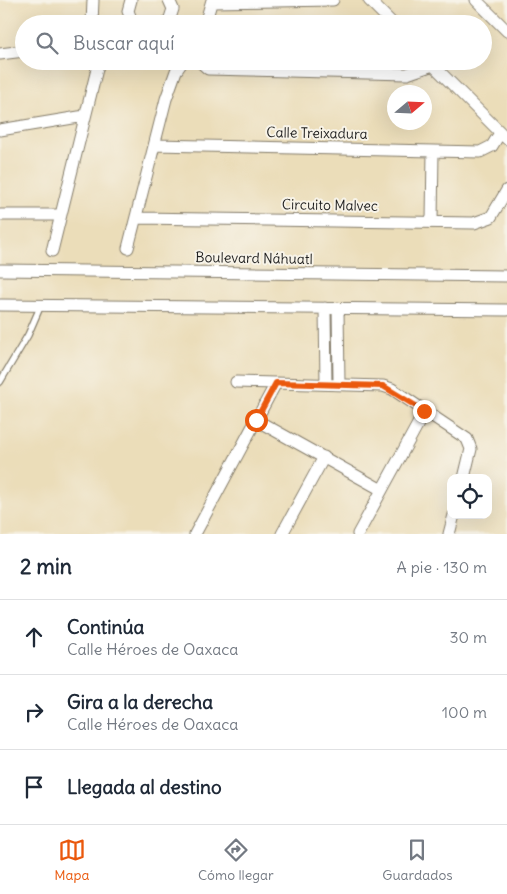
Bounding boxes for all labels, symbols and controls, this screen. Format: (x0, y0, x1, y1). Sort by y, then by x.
search box (15, 15, 492, 70)
icon: search (33, 29, 61, 57)
text: Buscar aquí (73, 31, 174, 55)
north arrow (387, 85, 432, 130)
street label: Calle Treixadura (266, 123, 368, 143)
street label: Circuito Malvec (282, 195, 378, 215)
street label: Boulevard Náhuatl (195, 248, 313, 268)
route end (413, 400, 436, 423)
route start (245, 409, 268, 432)
map controls (447, 474, 492, 519)
button: locate (447, 474, 492, 519)
text: 2 min (20, 553, 72, 580)
text: A pie · 130 m (397, 557, 487, 577)
text: Continúa (67, 615, 144, 639)
icon: ahead (20, 623, 48, 651)
text: 30 m (450, 627, 487, 647)
text: Calle Héroes de Oaxaca (67, 639, 238, 659)
text: Gira a la derecha (67, 690, 213, 714)
icon: right (20, 698, 48, 726)
text: 100 m (442, 702, 487, 722)
text: Calle Héroes de Oaxaca (67, 714, 238, 734)
icon: arrive (20, 773, 48, 801)
text: Llegada al destino (67, 775, 222, 799)
tab: Mapa (54, 836, 89, 884)
tab: Cómo llegar (198, 836, 274, 884)
tab: Guardados (382, 836, 453, 884)

